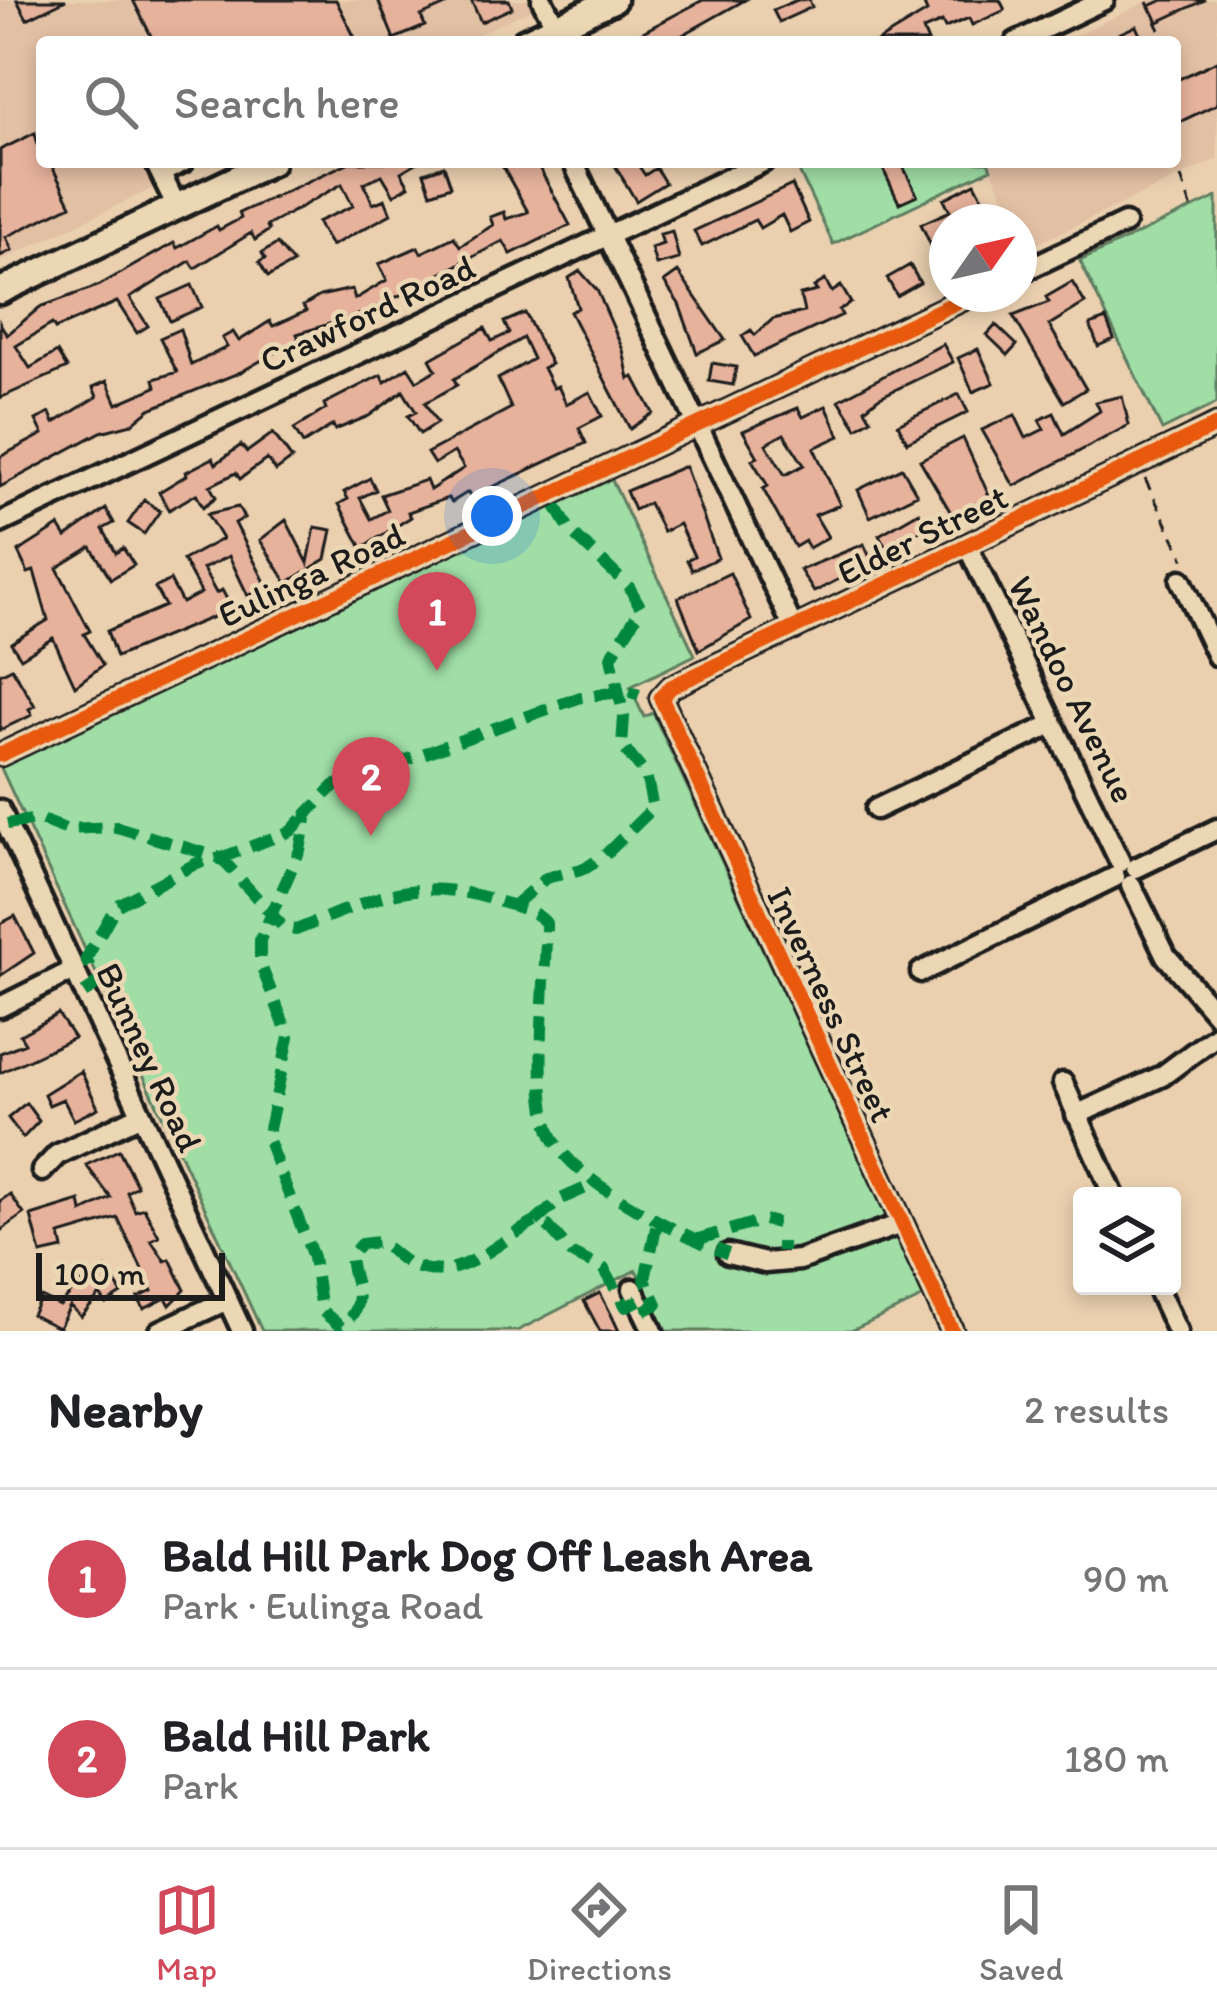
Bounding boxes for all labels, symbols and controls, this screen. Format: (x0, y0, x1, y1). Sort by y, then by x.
search box (36, 36, 1181, 168)
icon: search (78, 69, 144, 135)
text: Search here (174, 75, 400, 129)
north arrow (929, 204, 1037, 312)
street label: Crawford Road (253, 245, 482, 382)
street label: Elder Street (830, 475, 1014, 594)
your location (462, 486, 522, 546)
street label: Eulinga Road (211, 512, 411, 636)
street label: Wandoo Avenue (999, 569, 1146, 810)
pin: 1 (398, 572, 476, 671)
pin: 2 (332, 737, 410, 836)
street label: Inverness Street (758, 880, 905, 1129)
street label: Bunney Road (87, 956, 212, 1159)
map controls (1073, 1187, 1181, 1295)
button: layers (1073, 1187, 1181, 1295)
scale bar (36, 1247, 225, 1300)
text: 100 m (54, 1254, 145, 1293)
text: Nearby (48, 1379, 203, 1440)
text: 2 results (1024, 1386, 1169, 1433)
text: Bald Hill Park Dog Off Leash Area (162, 1528, 813, 1582)
text: 1 (78, 1555, 96, 1602)
text: 90 m (1083, 1555, 1169, 1602)
text: Park · Eulinga Road (162, 1582, 483, 1629)
text: Bald Hill Park (162, 1708, 430, 1762)
text: 2 (77, 1735, 97, 1782)
text: 180 m (1064, 1735, 1169, 1782)
text: Park (162, 1762, 239, 1809)
tab: Map (154, 1877, 220, 1988)
tab: Directions (527, 1877, 672, 1988)
tab: Saved (979, 1877, 1063, 1988)

